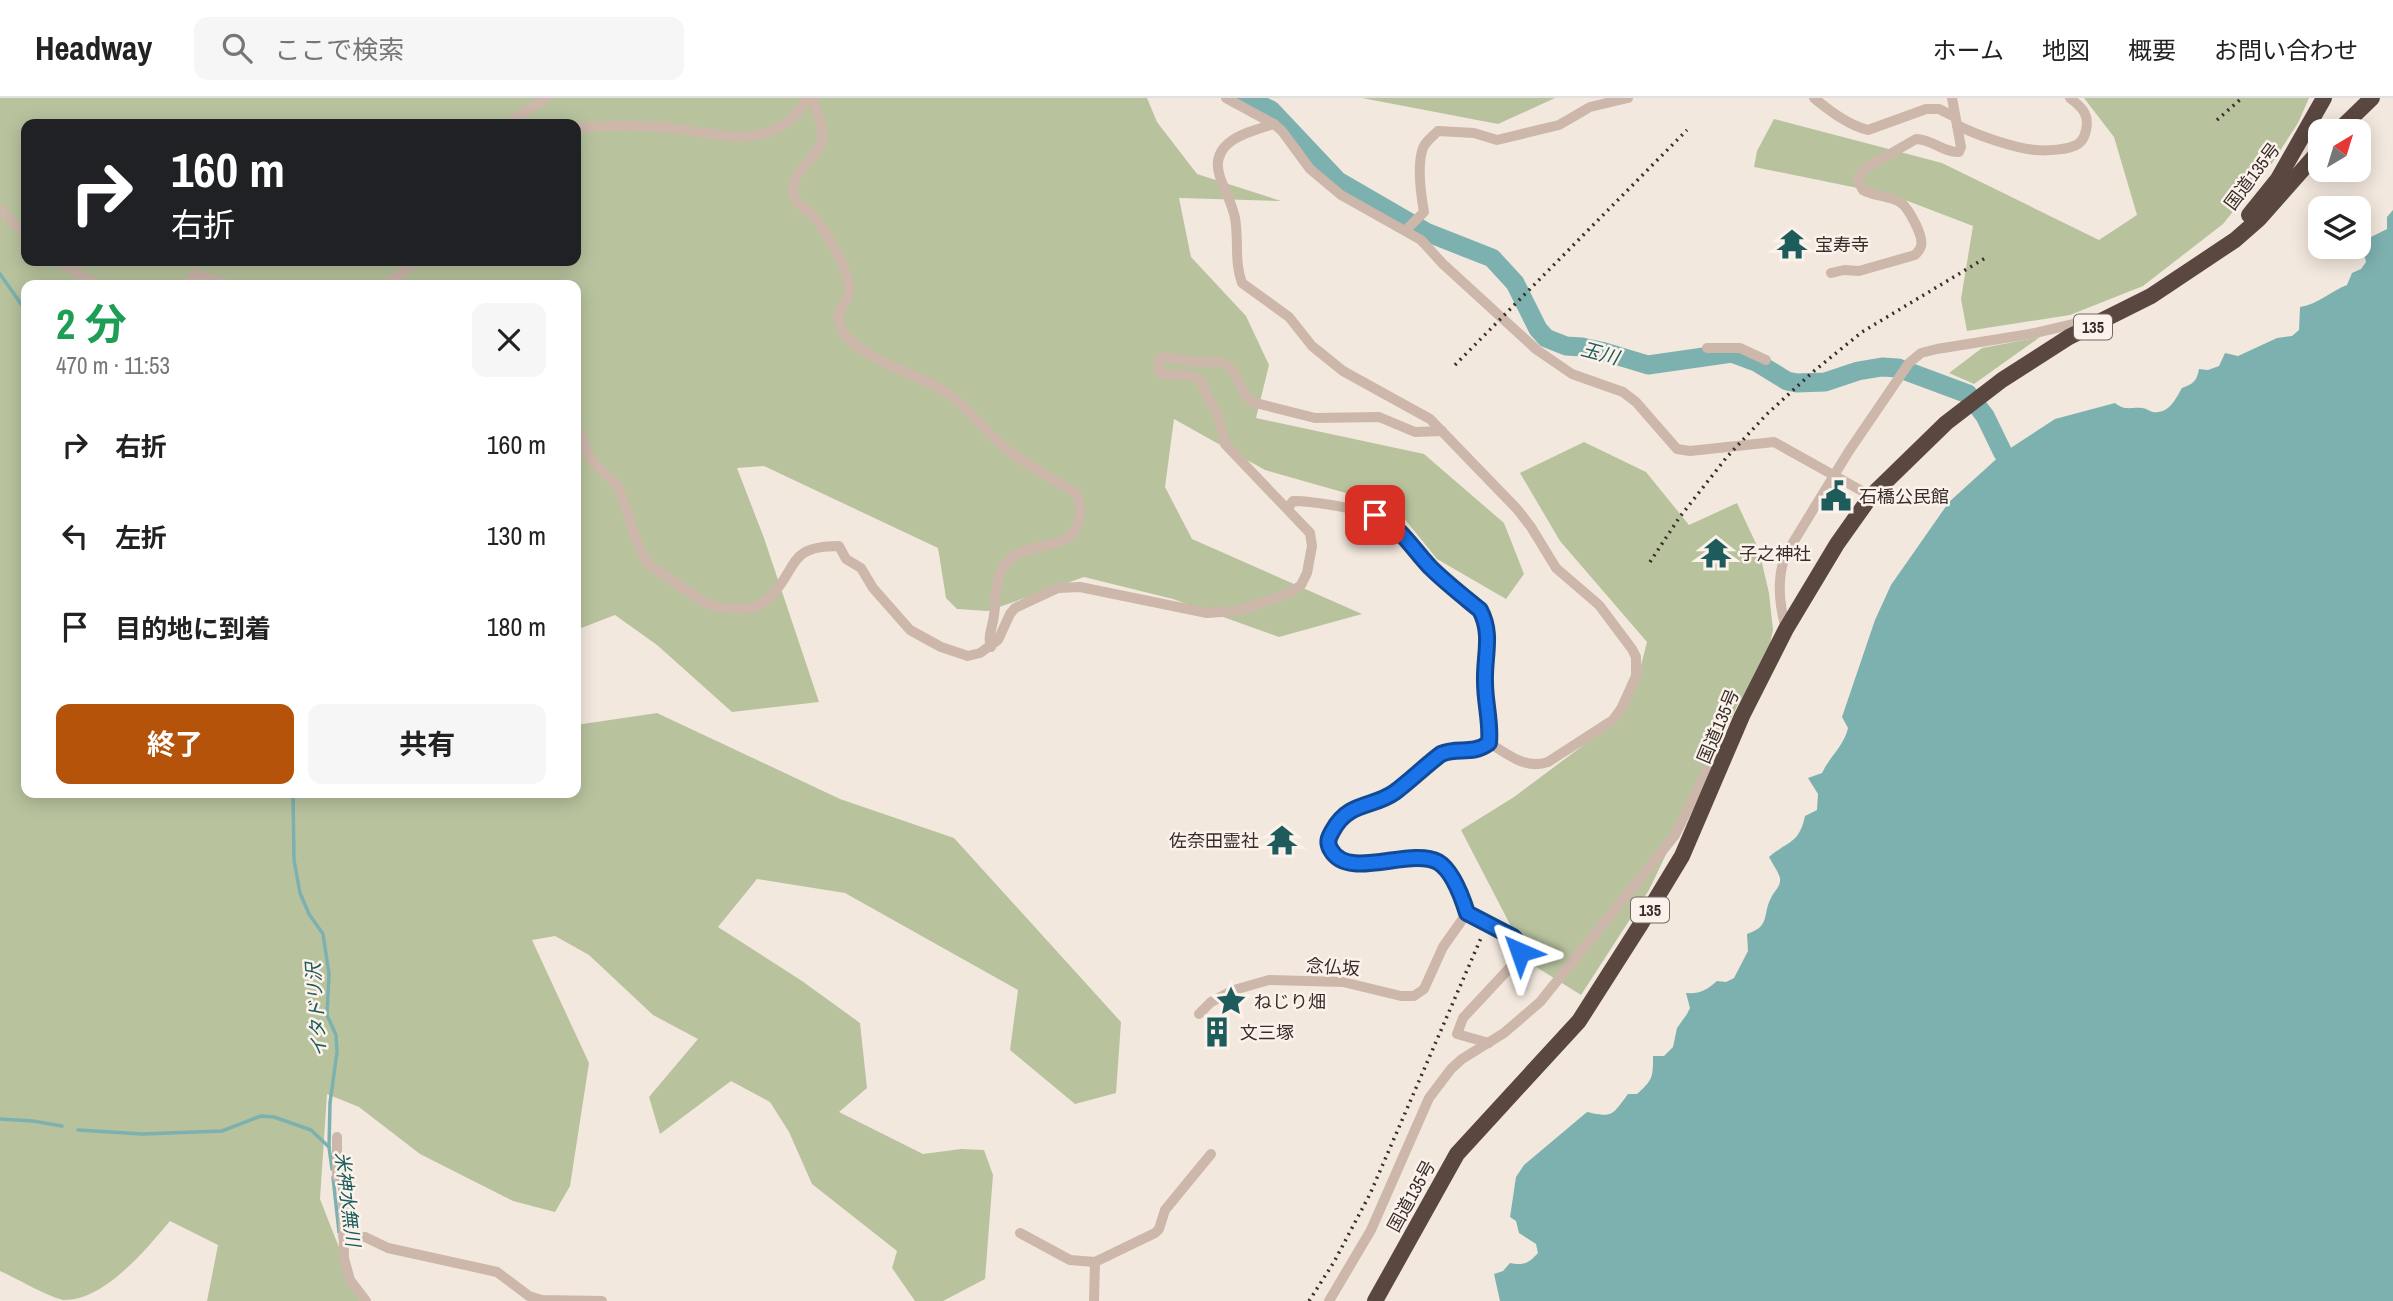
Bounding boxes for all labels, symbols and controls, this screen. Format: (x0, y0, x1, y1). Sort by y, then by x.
search box (194, 17, 684, 80)
text: Headway (35, 26, 152, 70)
icon: search (218, 29, 256, 67)
text: ここで検索 (274, 32, 404, 67)
text: ホーム (1933, 34, 2004, 66)
text: 地図 (2042, 34, 2090, 66)
text: 概要 (2128, 34, 2176, 66)
text: お問い合わせ (2214, 34, 2358, 66)
north arrow (2308, 119, 2371, 182)
map controls (2308, 119, 2371, 259)
text: 160 m (171, 136, 285, 202)
street label: 国道135号 (2218, 137, 2286, 215)
icon: right (56, 147, 147, 238)
button: layers (2308, 196, 2371, 259)
text: 右折 (171, 203, 235, 246)
temple icon: 宝寿寺 (1775, 227, 1809, 261)
place label: 宝寿寺 (1815, 232, 1869, 257)
text: 2 分 (56, 296, 127, 352)
button: close (472, 303, 546, 377)
road number: 135 (2074, 314, 2112, 340)
water label: 玉川 (1578, 336, 1624, 371)
text: 470 m · 11:53 (56, 350, 170, 381)
icon: right (56, 426, 94, 464)
text: 160 m (487, 427, 546, 462)
text: 右折 (115, 429, 167, 464)
public building icon: 石橋公民館 (1819, 479, 1853, 513)
place label: 石橋公民館 (1859, 484, 1949, 509)
pin (1345, 485, 1405, 545)
icon: arrive (1356, 496, 1394, 534)
icon: left (56, 517, 94, 555)
text: 130 m (487, 518, 546, 553)
text: 左折 (115, 520, 167, 555)
temple icon: 子之神社 (1699, 536, 1733, 570)
place label: 子之神社 (1739, 541, 1811, 566)
icon: arrive (56, 608, 94, 646)
text: 180 m (487, 609, 546, 644)
text: 目的地に到着 (115, 611, 271, 646)
street label: 国道135号 (1691, 685, 1745, 767)
button: 終了 (56, 704, 294, 784)
button: 共有 (308, 704, 546, 784)
temple icon: 佐奈田霊社 (1265, 823, 1299, 857)
place label: 佐奈田霊社 (1169, 828, 1259, 853)
road number: 135 (1631, 898, 1669, 922)
position arrow (1483, 915, 1557, 989)
street label: 念仏坂 (1305, 953, 1361, 981)
water label: イタドリ沢 (300, 959, 332, 1058)
place icon: ねじり畑 (1214, 984, 1248, 1018)
place label: ねじり畑 (1254, 989, 1326, 1014)
building icon: 文三塚 (1200, 1015, 1234, 1049)
place label: 文三塚 (1240, 1020, 1294, 1045)
water label: 米神水無川 (329, 1150, 367, 1250)
street label: 国道135号 (1381, 1156, 1441, 1236)

